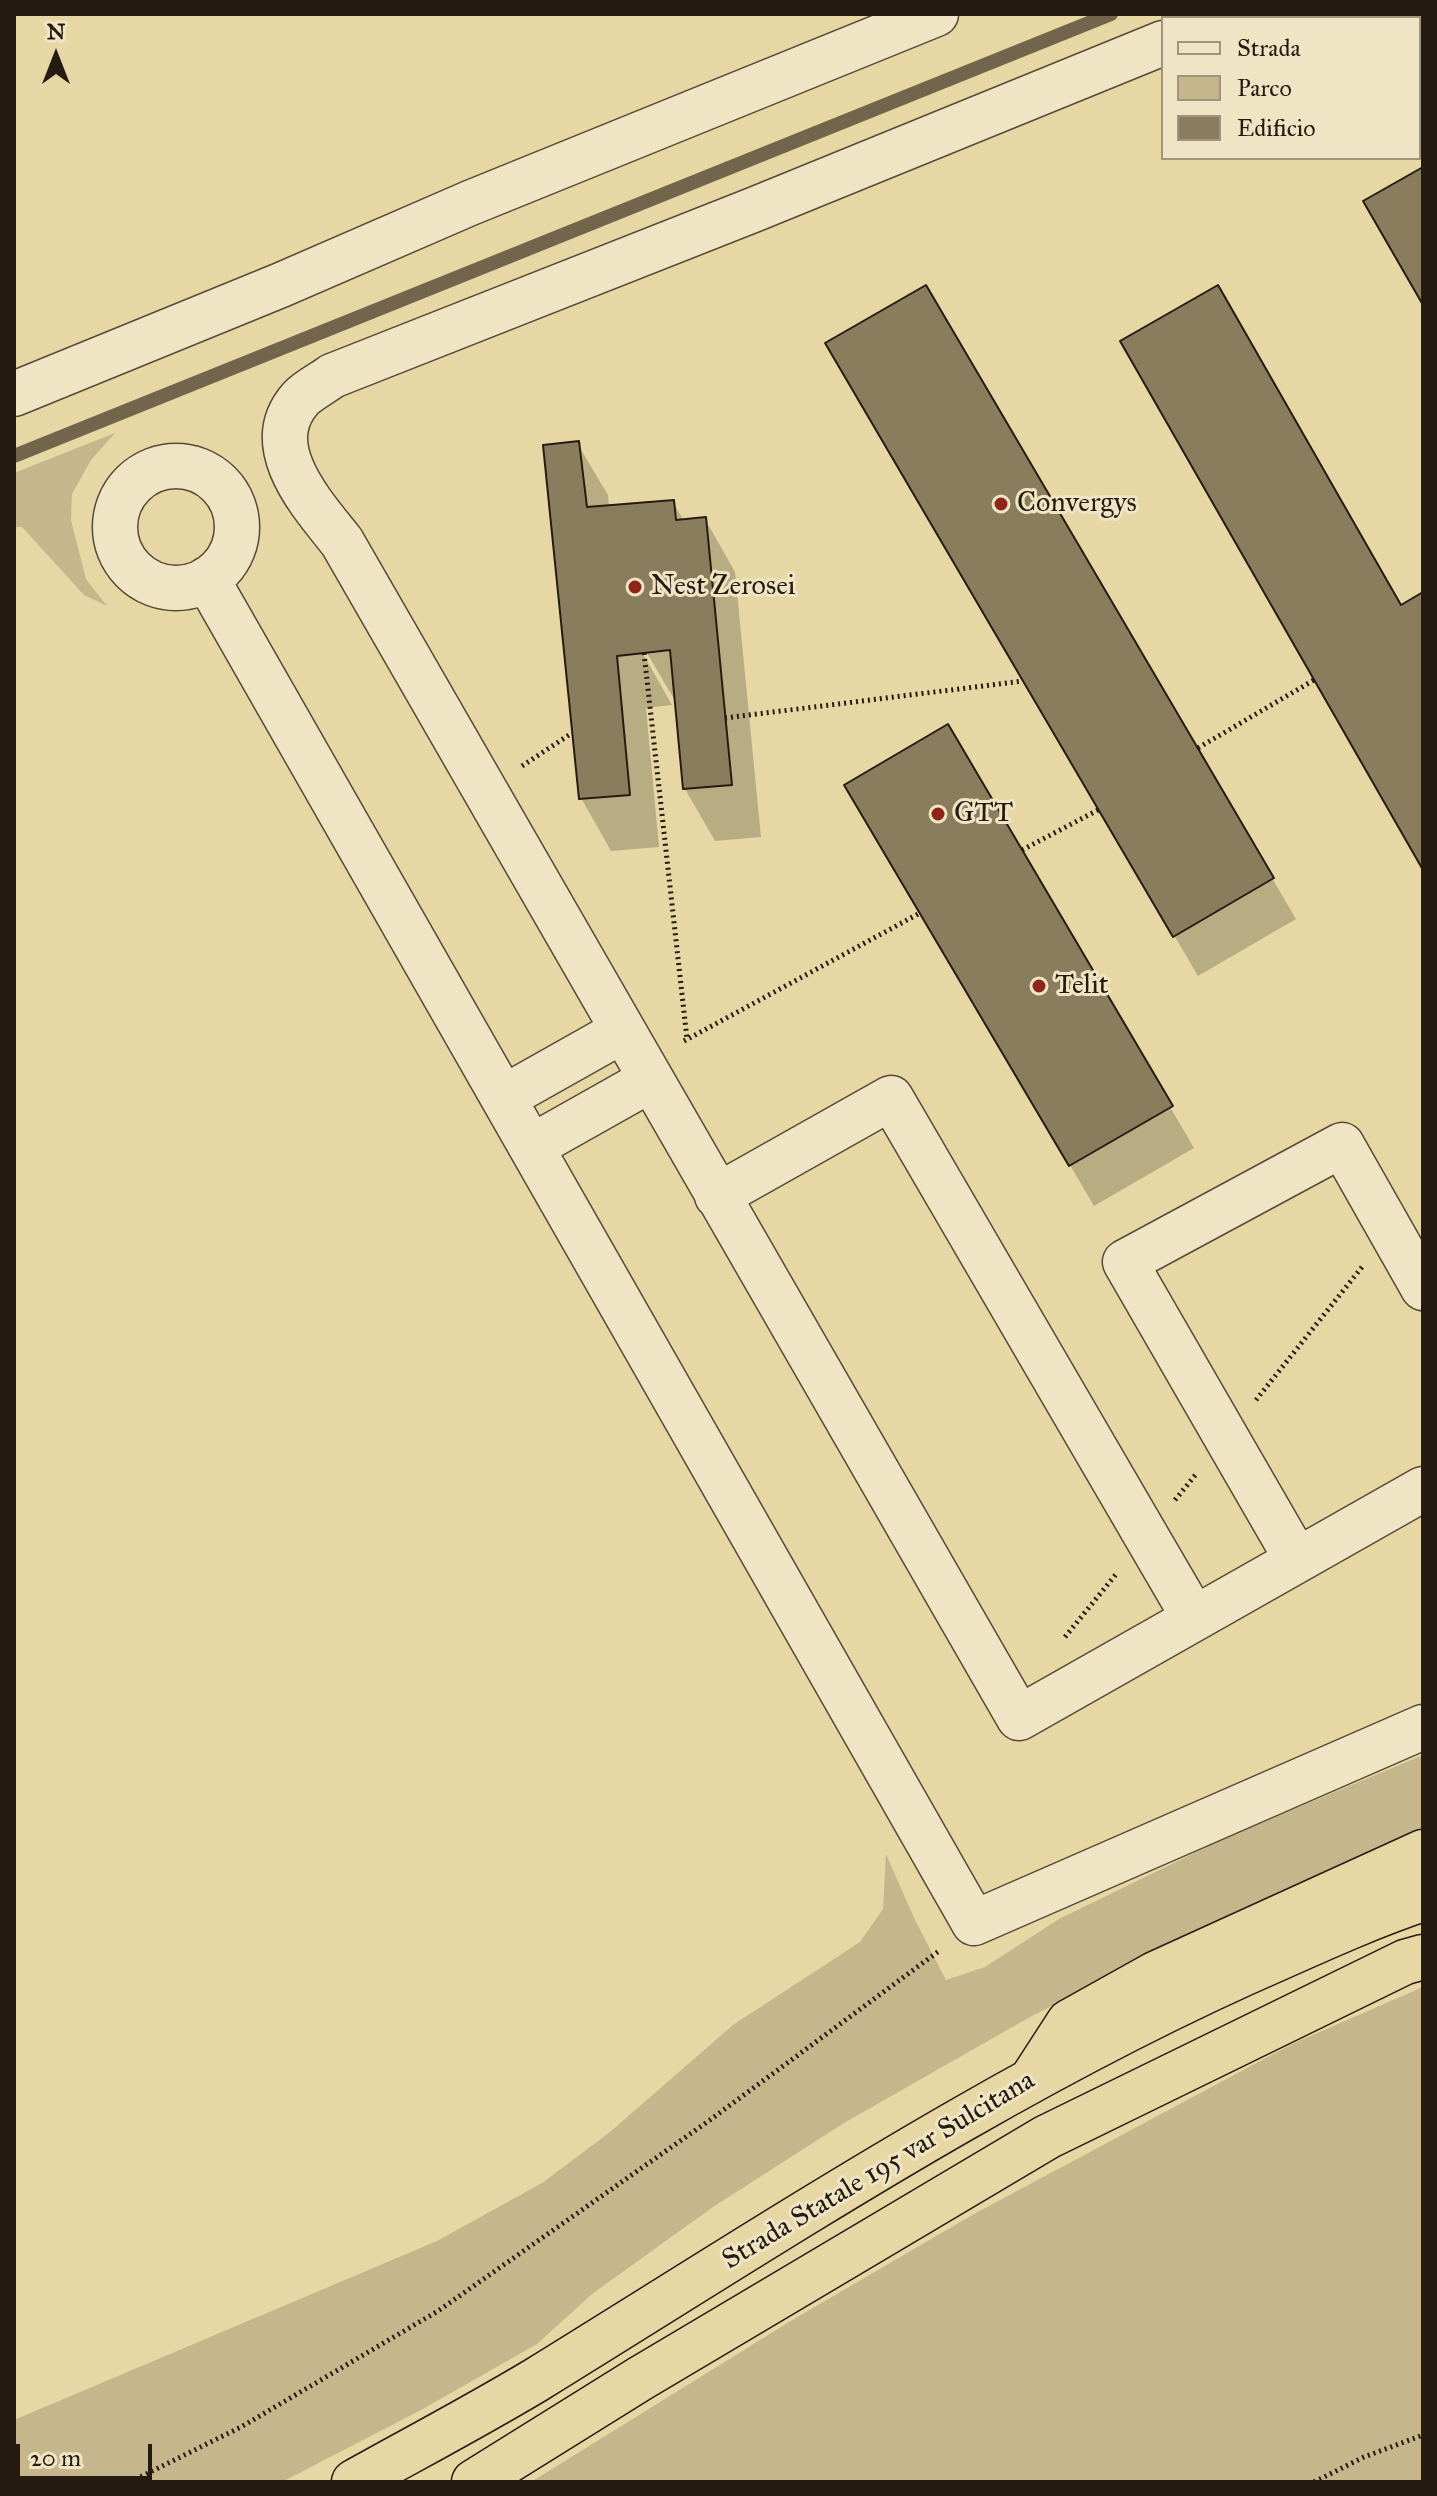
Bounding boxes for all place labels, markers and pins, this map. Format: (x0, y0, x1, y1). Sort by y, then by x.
place label: Convergys (1017, 487, 1137, 521)
marker: Convergys (992, 495, 1010, 513)
place label: Nest Zerosei (651, 570, 795, 604)
marker: Nest Zerosei (626, 578, 644, 596)
place label: GTT (954, 797, 1013, 831)
marker: GTT (929, 805, 947, 823)
place label: Telit (1055, 969, 1109, 1003)
marker: Telit (1030, 977, 1048, 995)

